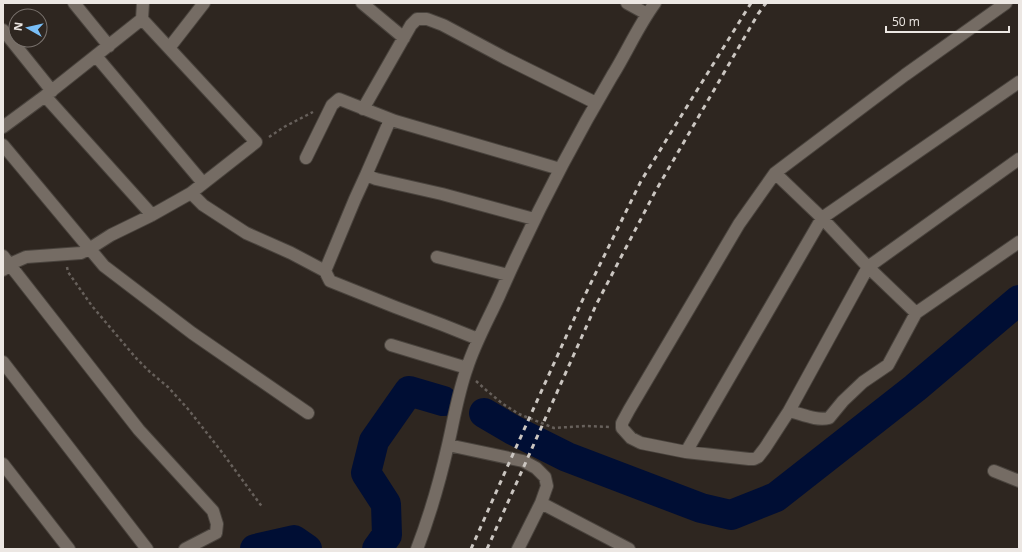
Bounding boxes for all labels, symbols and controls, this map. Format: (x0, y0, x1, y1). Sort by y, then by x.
north arrow (8, 8, 48, 48)
scale bar (886, 8, 1009, 34)
text: 50 m (892, 13, 920, 30)
text: N (10, 21, 26, 32)

